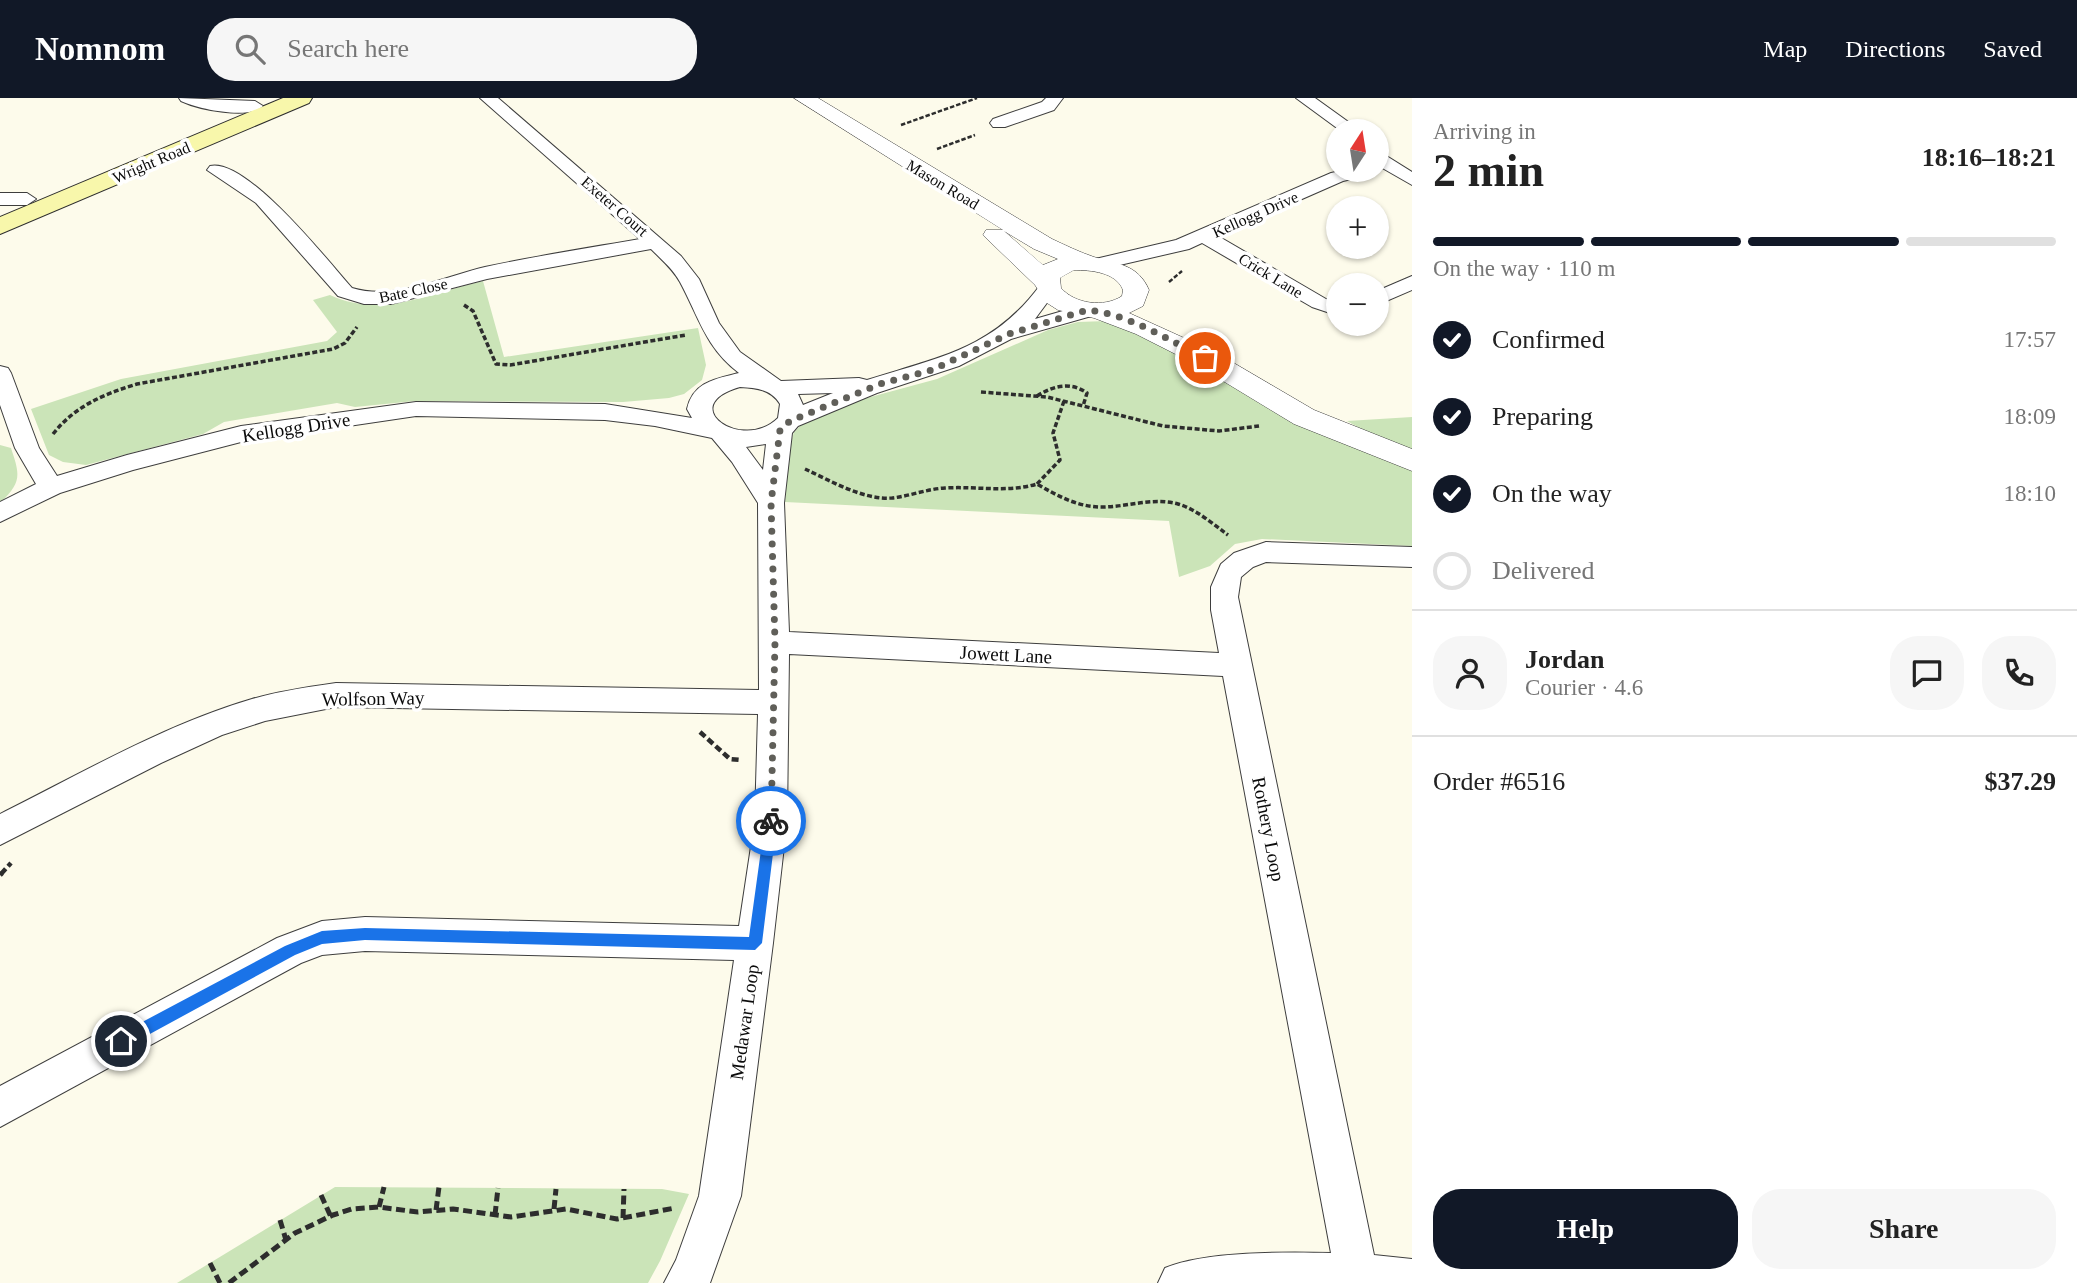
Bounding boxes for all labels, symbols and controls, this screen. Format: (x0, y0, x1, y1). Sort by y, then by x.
search box (207, 18, 697, 81)
icon: search (231, 30, 269, 68)
text: Nomnom (35, 31, 165, 67)
text: Search here (287, 34, 409, 63)
text: Map (1763, 36, 1807, 62)
text: Directions (1845, 36, 1945, 62)
text: Saved (1983, 36, 2042, 62)
north arrow (1326, 119, 1390, 182)
map controls (1326, 119, 1389, 336)
text: Arriving in (1433, 119, 1536, 144)
street label: Wright Road (110, 139, 193, 187)
text: 18:16–18:21 (1922, 143, 2056, 172)
text: 2 min (1433, 145, 1544, 196)
street label: Mason Road (904, 156, 982, 213)
street label: Exeter Court (578, 173, 652, 240)
street label: Kellogg Drive (1210, 188, 1301, 242)
button: + (1326, 196, 1389, 259)
street label: Crick Lane (1236, 250, 1306, 301)
text: On the way · 110 m (1433, 256, 1615, 281)
button: − (1326, 273, 1389, 336)
street label: Bate Close (377, 275, 449, 306)
icon: check (1433, 321, 1471, 359)
text: Confirmed (1492, 325, 1605, 354)
text: 17:57 (2004, 327, 2056, 352)
pin (1175, 328, 1235, 388)
icon: bag (1186, 339, 1224, 377)
icon: check (1433, 398, 1471, 436)
text: Preparing (1492, 402, 1593, 431)
text: 18:09 (2004, 404, 2056, 429)
street label: Kellogg Drive (240, 409, 352, 446)
icon: check (1433, 475, 1471, 513)
text: On the way (1492, 479, 1612, 508)
text: 18:10 (2004, 481, 2056, 506)
text: Delivered (1492, 556, 1595, 585)
button: person (1433, 636, 1507, 710)
button: chat (1890, 636, 1964, 710)
button: phone (1982, 636, 2056, 710)
street label: Jowett Lane (959, 642, 1053, 667)
text: Jordan (1525, 645, 1604, 674)
text: Courier · 4.6 (1525, 675, 1643, 700)
street label: Wolfson Way (321, 687, 425, 710)
text: Order #6516 (1433, 767, 1565, 796)
text: $37.29 (1985, 767, 2056, 796)
street label: Rothery Loop (1248, 775, 1289, 883)
courier (736, 786, 806, 856)
icon: bike (752, 802, 790, 840)
street label: Medawar Loop (726, 963, 763, 1081)
pin (91, 1011, 151, 1071)
icon: home (102, 1022, 140, 1060)
button: Help (1433, 1189, 1738, 1269)
button: Share (1752, 1189, 2056, 1269)

